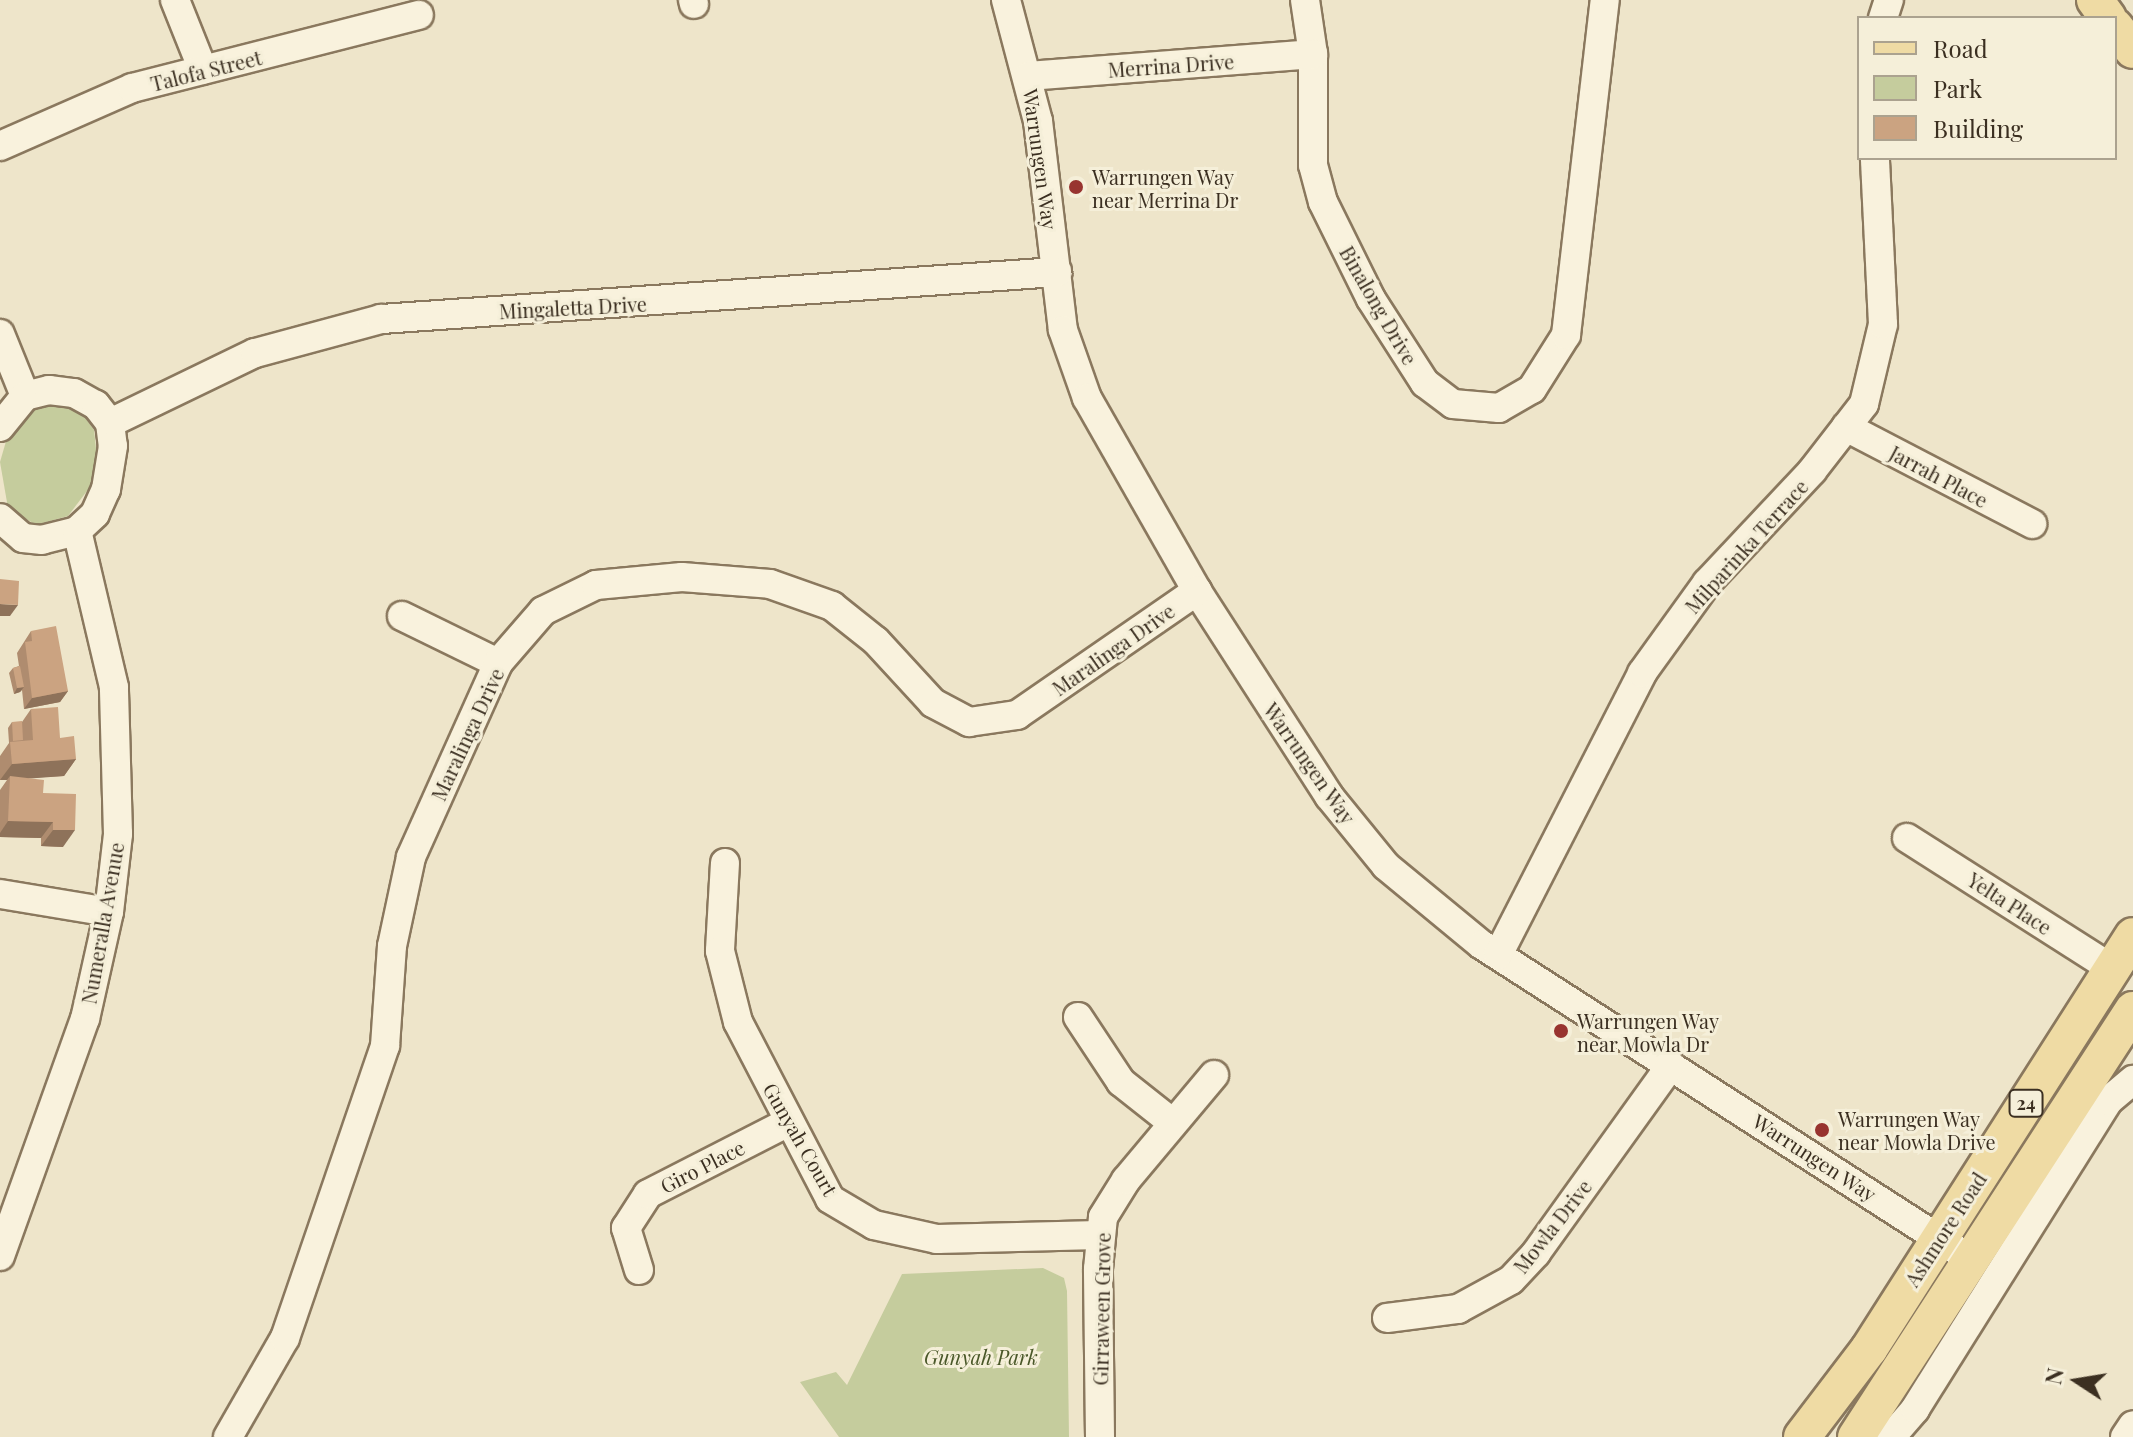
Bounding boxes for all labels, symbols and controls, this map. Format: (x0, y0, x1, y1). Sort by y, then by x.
legend (1857, 16, 2117, 160)
text: Road (1933, 32, 1988, 64)
street label: Talofa Street (148, 45, 264, 95)
street label: Merrina Drive (1107, 49, 1235, 81)
text: Park (1933, 72, 1982, 104)
street label: Warrungen Way (1019, 87, 1063, 231)
text: Building (1933, 112, 2023, 144)
place label: Warrungen Way near Merrina Dr (1092, 164, 1239, 211)
marker: Warrungen Way near Merrina Dr (1067, 178, 1085, 196)
street label: Binalong Drive (1335, 241, 1423, 369)
street label: Mingaletta Drive (498, 291, 648, 323)
street label: Jarrah Place (1886, 440, 1992, 512)
street label: Milparinka Terrace (1679, 474, 1813, 618)
street label: Maralinga Drive (1047, 598, 1179, 700)
street label: Maralinga Drive (426, 664, 508, 804)
street label: Warrungen Way (1259, 698, 1361, 828)
street label: Numeralla Avenue (76, 840, 128, 1006)
street label: Yelta Place (1963, 867, 2057, 939)
place label: Warrungen Way near Mowla Dr (1577, 1008, 1720, 1055)
marker: Warrungen Way near Mowla Dr (1552, 1022, 1570, 1040)
street label: Gunyah Court (759, 1078, 843, 1200)
road number: 24 (2008, 1089, 2044, 1117)
place label: Warrungen Way near Mowla Drive (1838, 1106, 1996, 1153)
street label: Warrungen Way (1749, 1108, 1881, 1206)
marker: Warrungen Way near Mowla Drive (1813, 1121, 1831, 1139)
street label: Giro Place (656, 1135, 748, 1197)
street label: Ashmore Road (1899, 1167, 1991, 1291)
street label: Mowla Drive (1508, 1174, 1596, 1278)
street label: Girraween Grove (1088, 1232, 1114, 1386)
north arrow (2037, 1341, 2117, 1421)
park label: Gunyah Park (924, 1344, 1038, 1368)
text: N (2037, 1365, 2070, 1387)

